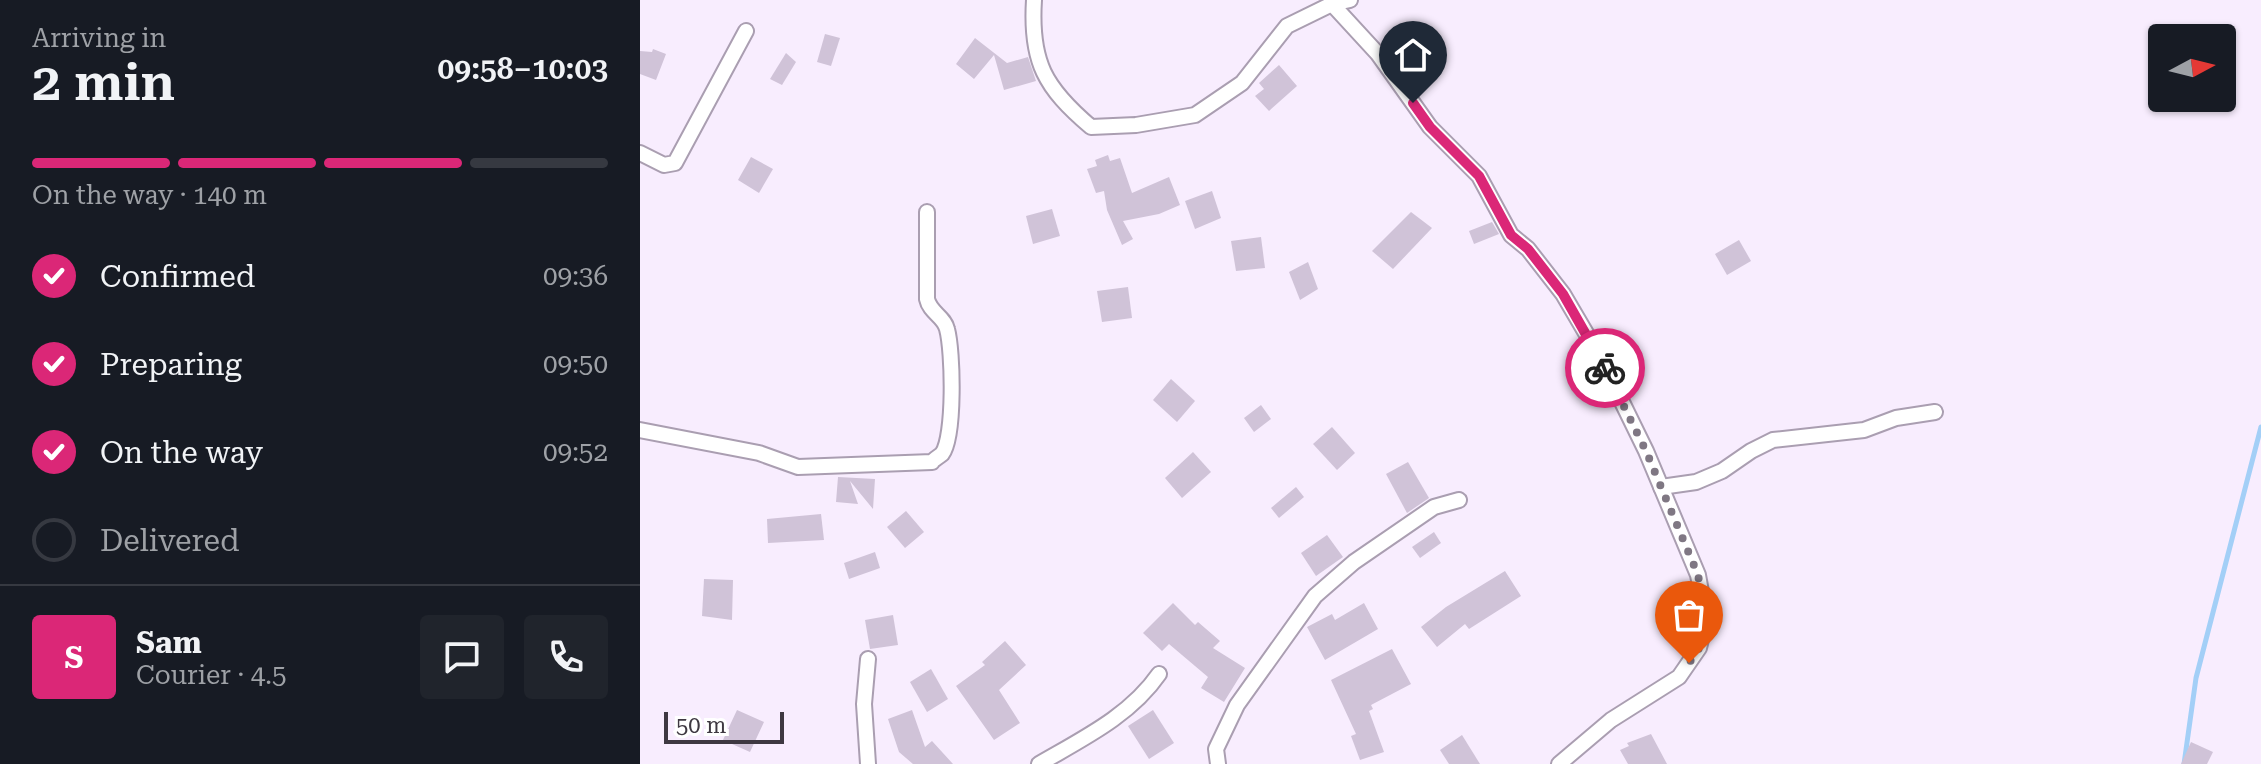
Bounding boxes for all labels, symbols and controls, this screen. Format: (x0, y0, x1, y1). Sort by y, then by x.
pin (1379, 21, 1447, 103)
text: Arriving in (32, 23, 166, 53)
north arrow (2148, 24, 2236, 112)
map controls (2148, 24, 2236, 112)
icon: home (1391, 33, 1435, 77)
text: 09:58–10:03 (438, 51, 608, 86)
text: 2 min (32, 52, 175, 113)
text: On the way · 140 m (32, 180, 267, 210)
icon: check (32, 254, 76, 298)
text: Confirmed (100, 259, 255, 294)
text: 09:36 (543, 261, 608, 291)
courier (1565, 328, 1645, 408)
icon: check (32, 342, 76, 386)
icon: bike (1583, 346, 1627, 390)
text: Preparing (100, 347, 242, 382)
text: 09:50 (543, 349, 608, 379)
icon: check (32, 430, 76, 474)
text: On the way (100, 435, 263, 470)
text: 09:52 (543, 437, 608, 467)
text: Delivered (100, 523, 239, 558)
pin (1655, 581, 1723, 663)
icon: bag (1667, 593, 1711, 637)
button: chat (420, 615, 504, 699)
button: phone (524, 615, 608, 699)
text: Sam (136, 625, 202, 660)
text: S (65, 640, 83, 675)
text: Courier · 4.5 (136, 660, 286, 690)
scale bar (664, 708, 784, 744)
text: 50 m (676, 713, 726, 738)

